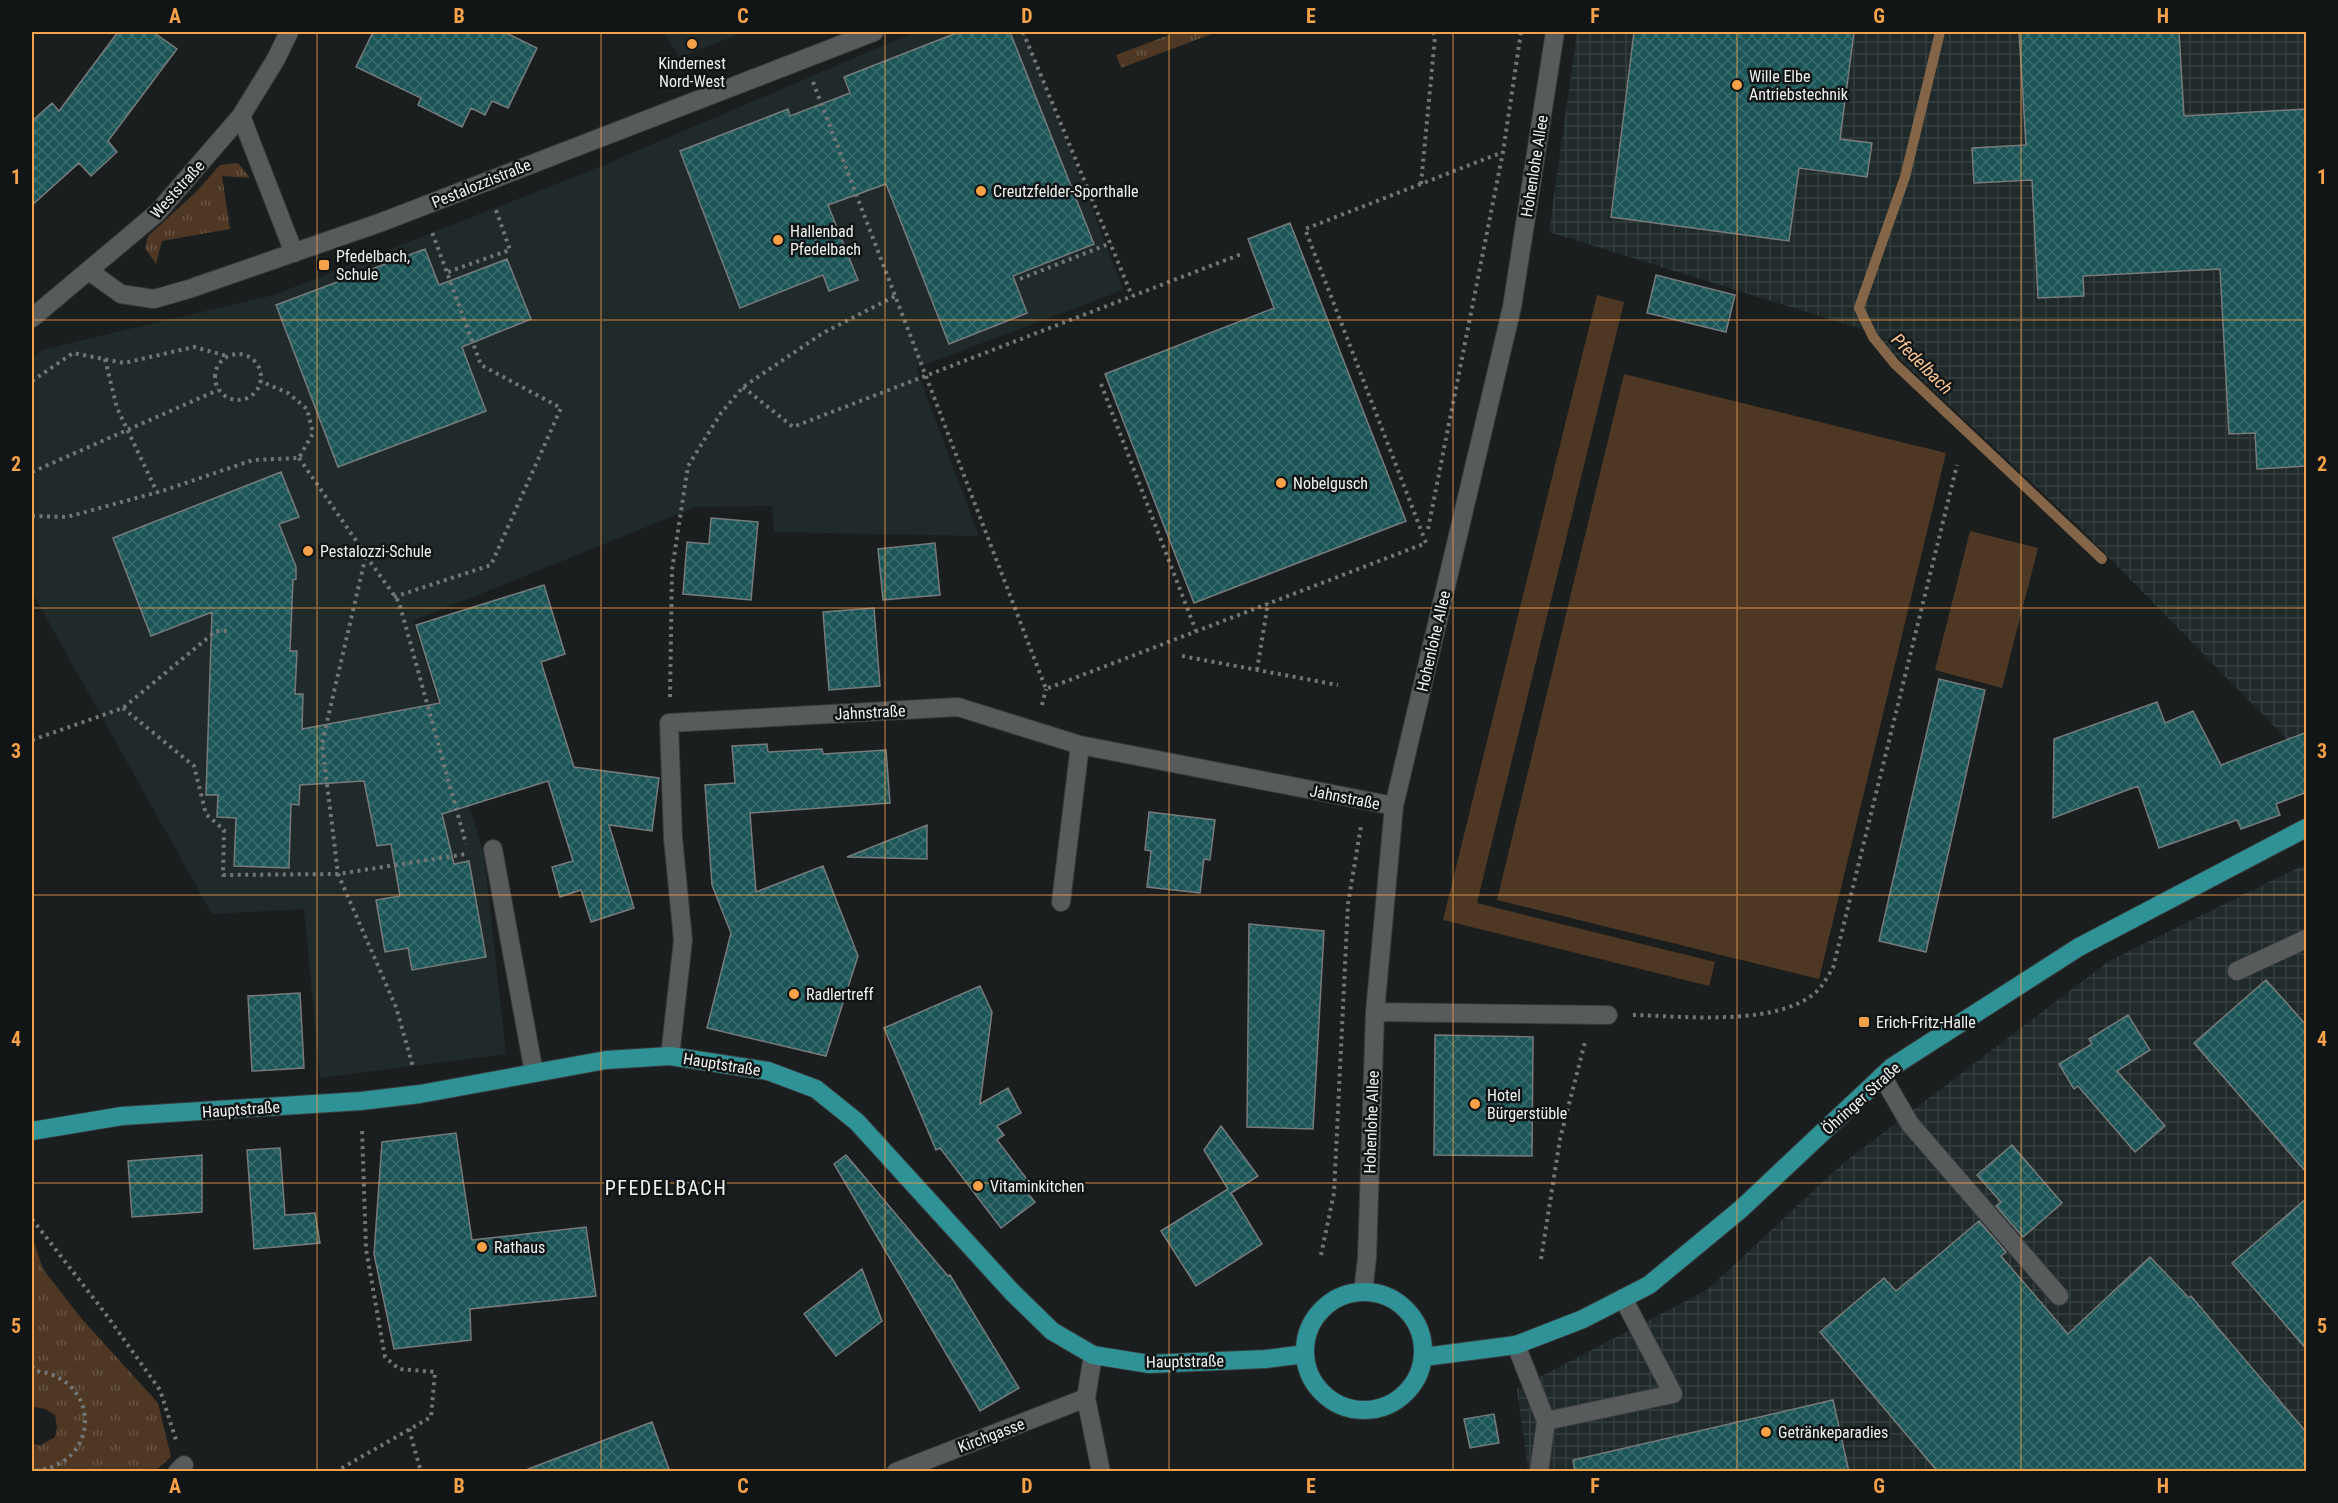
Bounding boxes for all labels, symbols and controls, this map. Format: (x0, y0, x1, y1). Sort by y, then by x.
text: A (169, 4, 181, 28)
text: B (453, 4, 465, 28)
text: C (737, 4, 749, 28)
text: D (1021, 4, 1033, 28)
text: E (1306, 4, 1316, 28)
text: F (1590, 4, 1600, 28)
text: G (1873, 4, 1885, 28)
text: H (2157, 4, 2169, 28)
marker: Kindernest Nord-West (685, 37, 699, 51)
place label: Kindernest Nord-West (658, 54, 726, 91)
place label: Wille Elbe Antriebstechnik (1749, 67, 1849, 104)
marker: Wille Elbe Antriebstechnik (1730, 78, 1744, 92)
street label: Hohenlohe Allee (1517, 114, 1552, 218)
street label: Pestalozzistraße (429, 155, 534, 212)
street label: Weststraße (146, 156, 208, 222)
text: 1 (11, 165, 21, 189)
text: 1 (2317, 165, 2327, 189)
place label: Creutzfelder-Sporthalle (993, 182, 1139, 201)
marker: Creutzfelder-Sporthalle (974, 184, 988, 198)
place label: Hallenbad Pfedelbach (790, 222, 861, 259)
marker: Hallenbad Pfedelbach (771, 233, 785, 247)
place label: Pfedelbach, Schule (336, 247, 410, 284)
marker: Pfedelbach, Schule (317, 258, 331, 272)
water label: Pfedelbach (1888, 329, 1957, 398)
text: 2 (11, 452, 21, 476)
text: 2 (2317, 452, 2327, 476)
place label: Nobelgusch (1293, 474, 1368, 493)
marker: Nobelgusch (1274, 476, 1288, 490)
place label: Pestalozzi-Schule (320, 542, 432, 561)
marker: Pestalozzi-Schule (301, 544, 315, 558)
street label: Hohenlohe Allee (1413, 589, 1454, 693)
street label: Jahnstraße (834, 701, 906, 724)
text: 3 (11, 739, 21, 763)
text: 3 (2317, 739, 2327, 763)
street label: Jahnstraße (1308, 781, 1382, 814)
place label: Radlertreff (806, 985, 874, 1004)
marker: Radlertreff (787, 987, 801, 1001)
place label: Erich-Fritz-Halle (1876, 1013, 1976, 1032)
marker: Erich-Fritz-Halle (1857, 1015, 1871, 1029)
text: 4 (11, 1027, 21, 1051)
text: 4 (2317, 1027, 2327, 1051)
street label: Hauptstraße (682, 1049, 762, 1080)
street label: Öhringer Straße (1818, 1058, 1904, 1138)
street label: Hohenlohe Allee (1360, 1070, 1383, 1174)
place label: Hotel Bürgerstüble (1487, 1086, 1567, 1123)
street label: Hauptstraße (201, 1097, 281, 1122)
marker: Hotel Bürgerstüble (1468, 1097, 1482, 1111)
district label: PFEDELBACH (605, 1176, 727, 1200)
place label: Vitaminkitchen (990, 1177, 1085, 1196)
marker: Vitaminkitchen (971, 1179, 985, 1193)
place label: Rathaus (494, 1238, 545, 1257)
marker: Rathaus (475, 1240, 489, 1254)
text: 5 (11, 1314, 21, 1338)
text: 5 (2317, 1314, 2327, 1338)
street label: Hauptstraße (1146, 1351, 1224, 1372)
street label: Kirchgasse (955, 1414, 1027, 1457)
place label: Getränkeparadies (1778, 1423, 1888, 1442)
marker: Getränkeparadies (1759, 1425, 1773, 1439)
text: A (169, 1474, 181, 1498)
text: B (453, 1474, 465, 1498)
text: C (737, 1474, 749, 1498)
text: D (1021, 1474, 1033, 1498)
text: E (1306, 1474, 1316, 1498)
text: F (1590, 1474, 1600, 1498)
text: G (1873, 1474, 1885, 1498)
text: H (2157, 1474, 2169, 1498)

